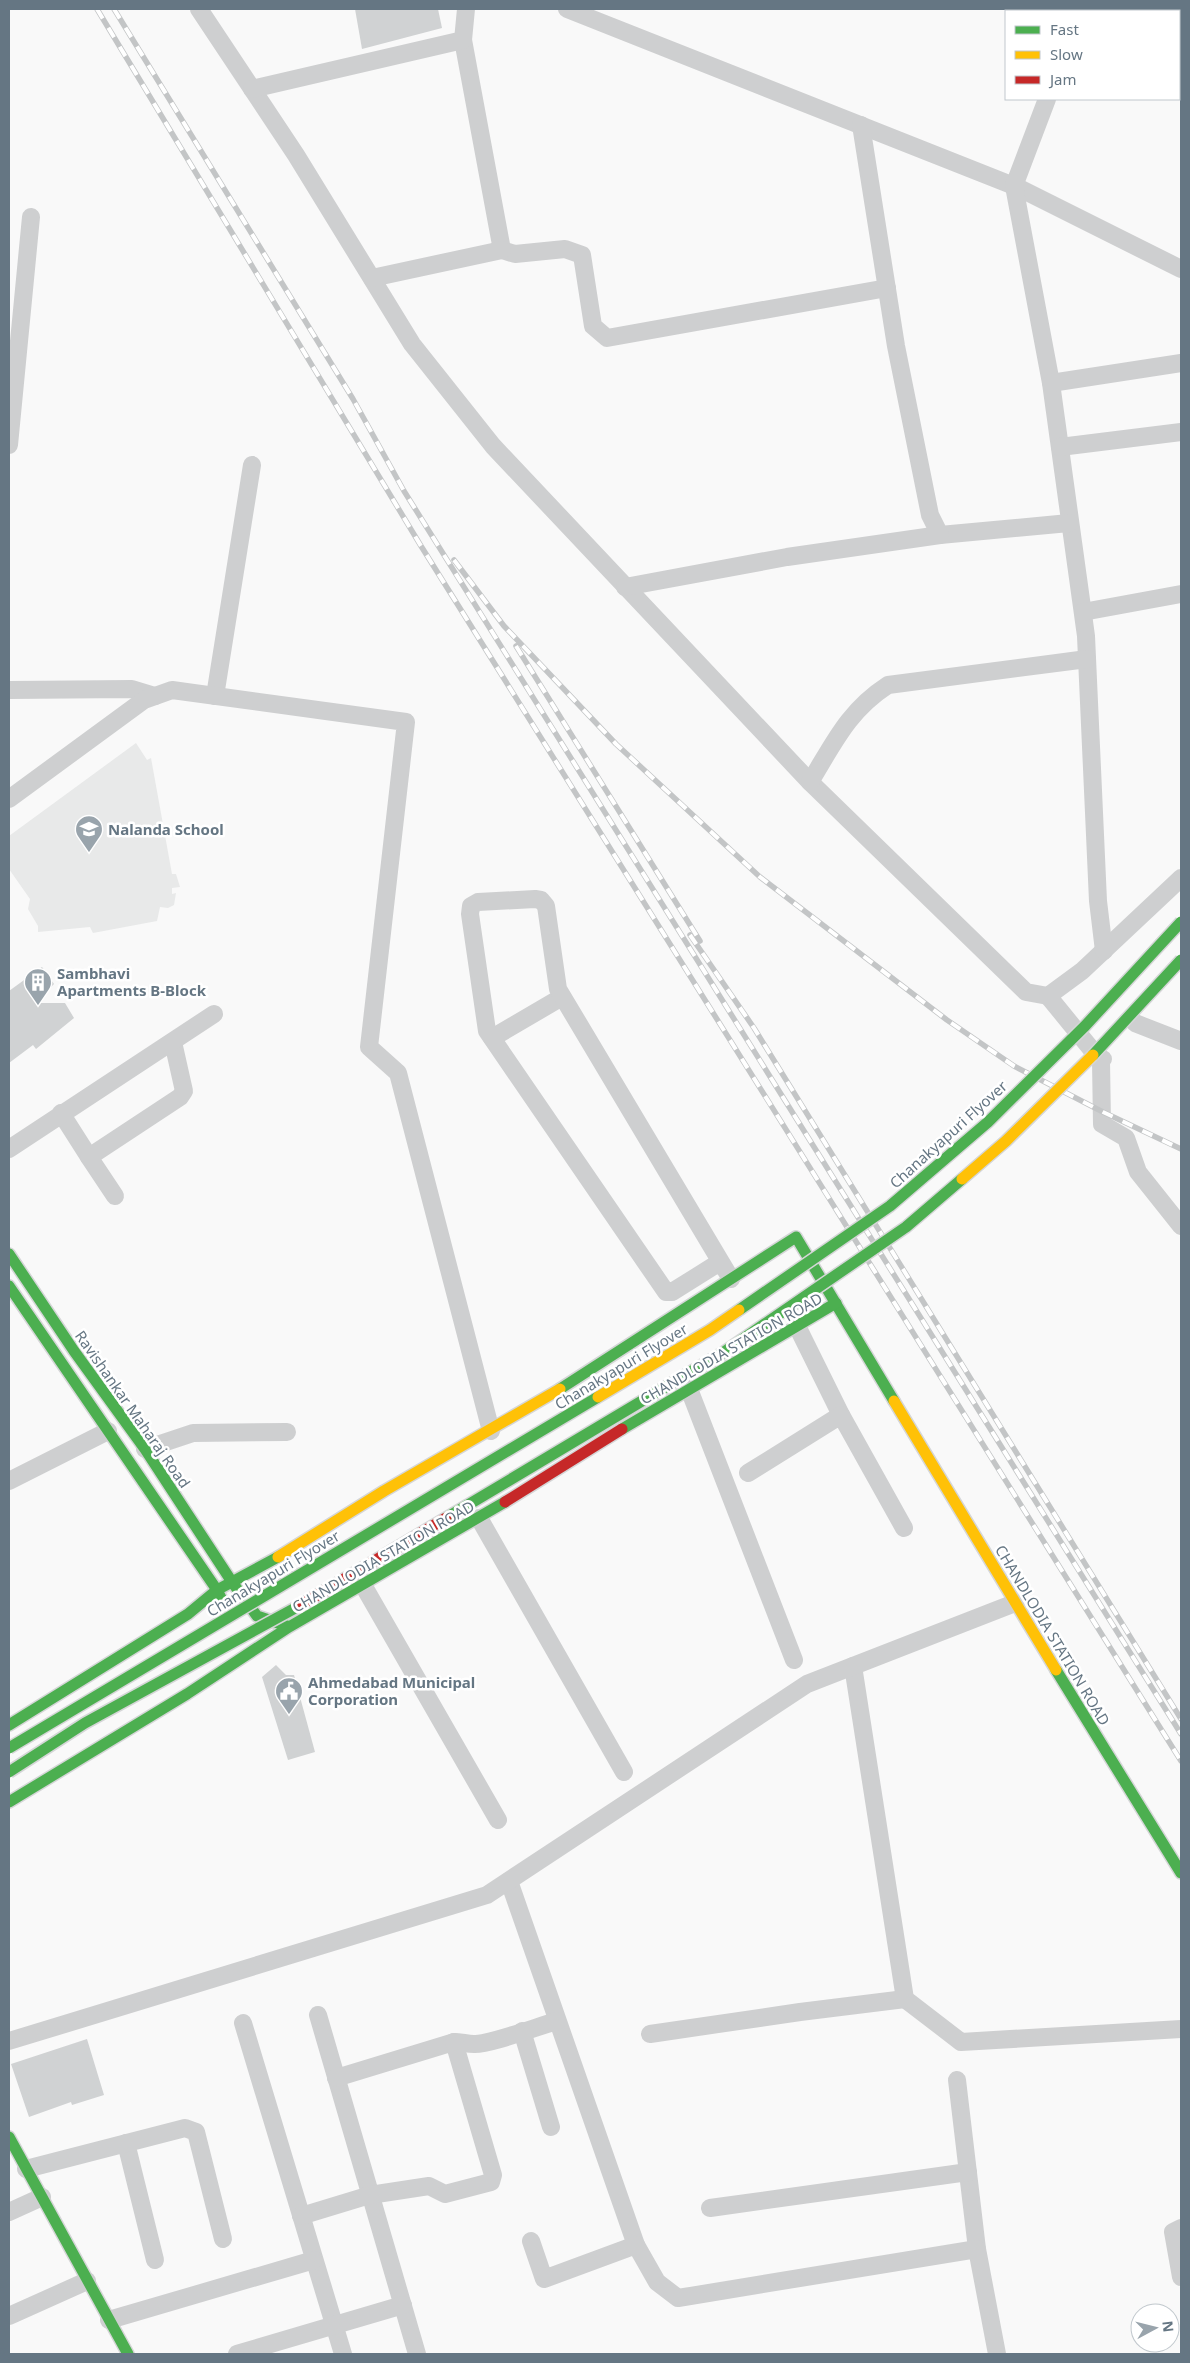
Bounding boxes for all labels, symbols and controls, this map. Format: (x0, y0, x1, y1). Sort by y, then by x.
legend (1005, 10, 1180, 100)
text: Fast (1050, 19, 1079, 39)
text: Slow (1050, 44, 1083, 64)
text: Jam (1048, 69, 1077, 89)
school or university icon: Nalanda School (74, 814, 104, 853)
place label: Nalanda School (108, 819, 224, 839)
place label: Sambhavi Apartments B-Block (57, 963, 207, 1000)
building icon: Sambhavi Apartments B-Block (23, 967, 53, 1006)
street label: Chanakyapuri Flyover (885, 1076, 1011, 1192)
street label: CHANDLODIA STATION ROAD (636, 1288, 826, 1408)
street label: Chanakyapuri Flyover (551, 1318, 691, 1414)
street label: Ravishankar Maharaj Road (71, 1326, 195, 1492)
street label: CHANDLODIA STATION ROAD (288, 1496, 478, 1616)
street label: Chanakyapuri Flyover (203, 1525, 343, 1621)
street label: CHANDLODIA STATION ROAD (991, 1541, 1115, 1729)
place label: Ahmedabad Municipal Corporation (308, 1672, 475, 1709)
public building icon: Ahmedabad Municipal Corporation (274, 1676, 304, 1715)
north arrow (1130, 2303, 1180, 2353)
text: N (1158, 2320, 1179, 2333)

